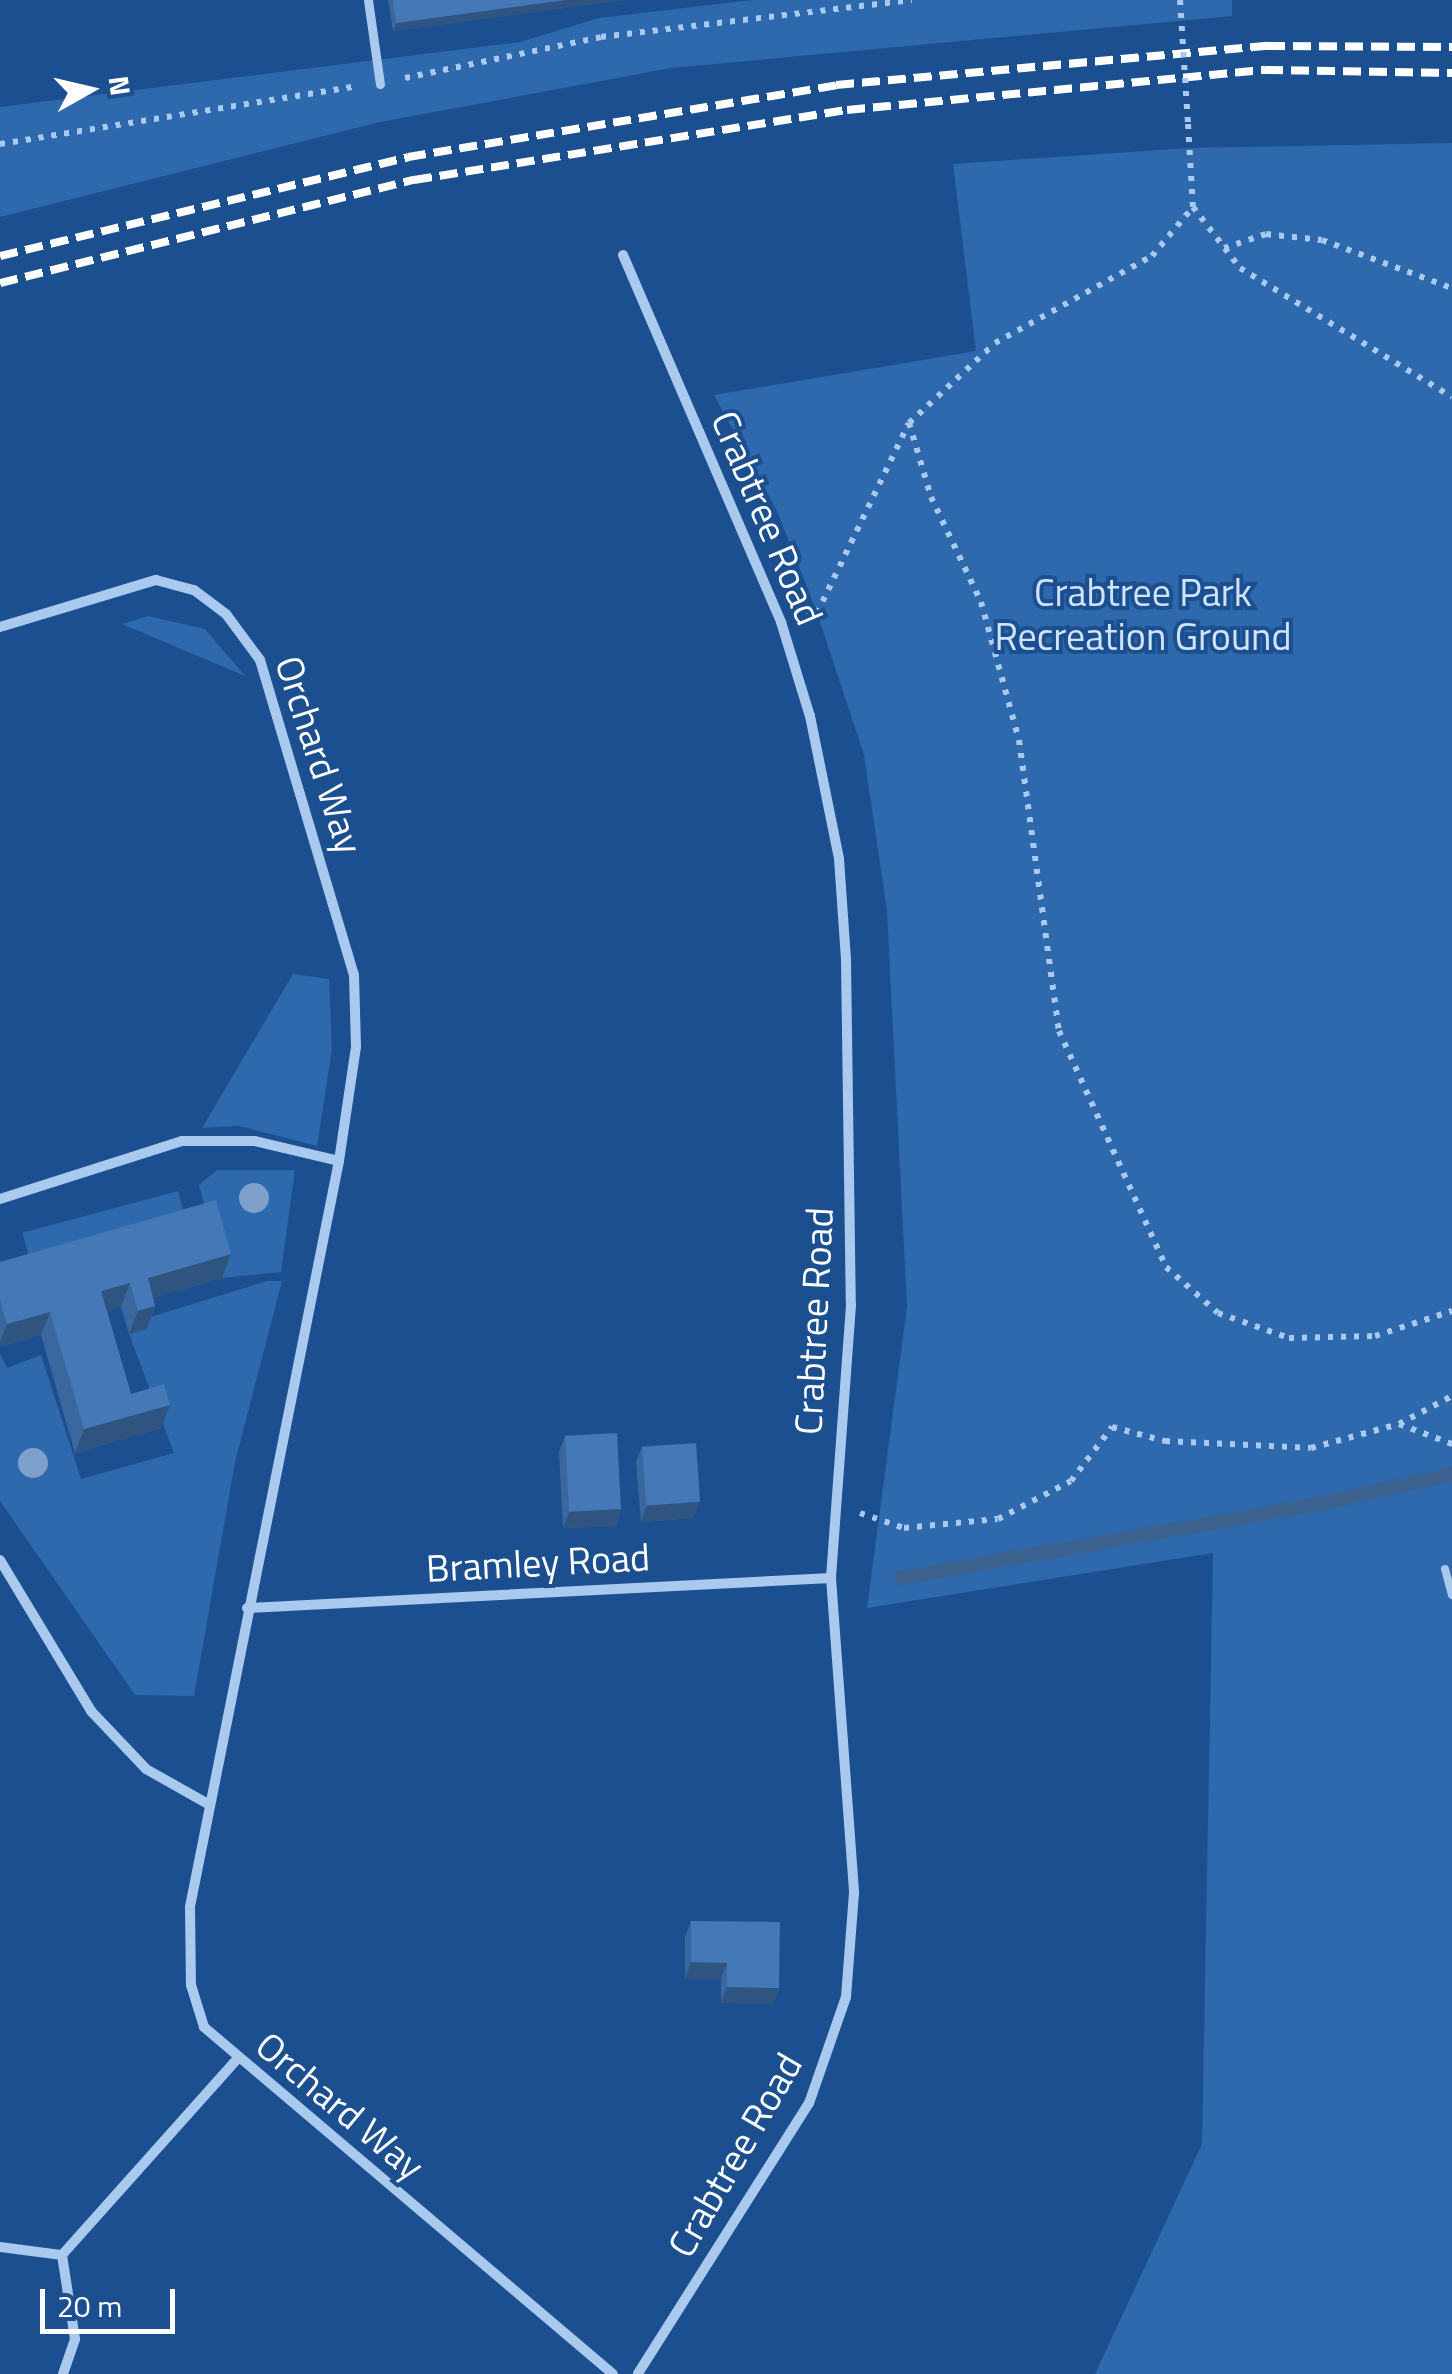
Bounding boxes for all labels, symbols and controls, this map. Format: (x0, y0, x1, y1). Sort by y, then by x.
north arrow (40, 40, 140, 140)
text: N (98, 73, 143, 98)
street label: Crabtree Road (702, 404, 832, 632)
park label: Crabtree Park Recreation Ground (994, 570, 1292, 659)
street label: Orchard Way (266, 650, 372, 860)
street label: Crabtree Road (785, 1206, 843, 1436)
street label: Bramley Road (425, 1534, 651, 1592)
street label: Orchard Way (247, 2023, 433, 2189)
street label: Crabtree Road (658, 2045, 812, 2265)
scale bar (45, 2269, 180, 2331)
text: 20 m (57, 2283, 122, 2329)

